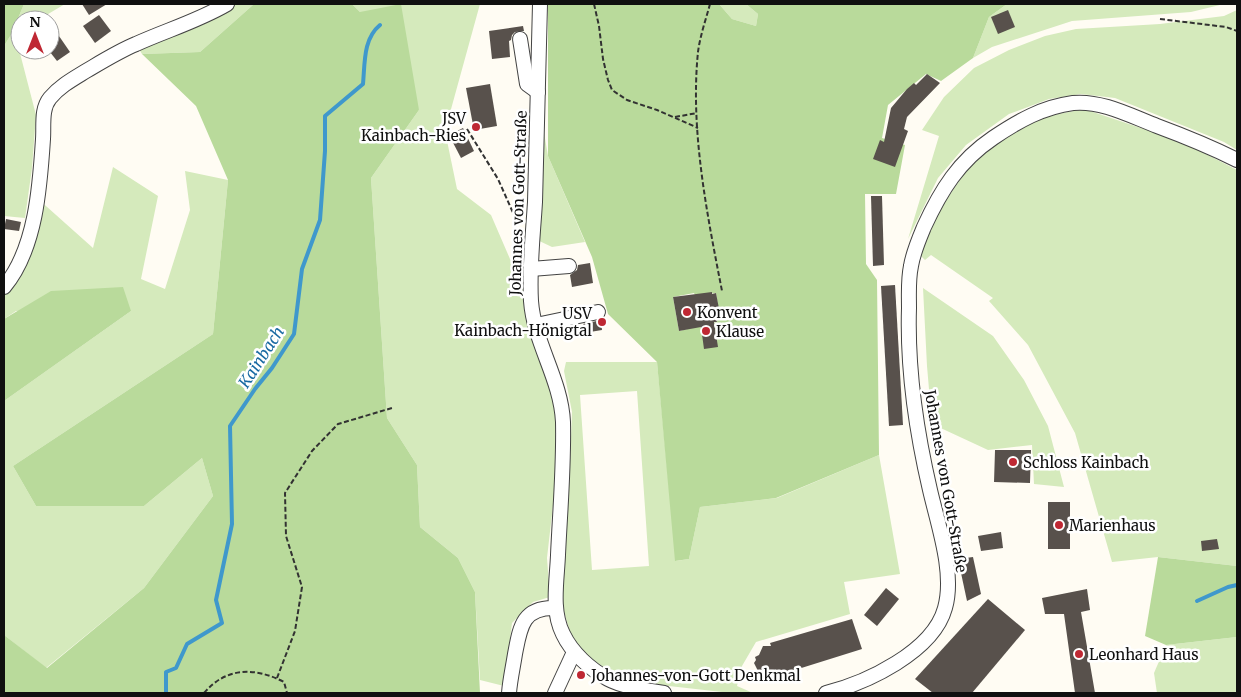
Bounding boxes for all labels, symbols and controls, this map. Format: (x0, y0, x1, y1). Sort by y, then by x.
north arrow (10, 10, 60, 60)
text: N (29, 13, 41, 31)
place label: JSV Kainbach-Ries (361, 109, 467, 145)
street label: Johannes von Gott-Straße (505, 110, 531, 297)
marker: JSV Kainbach-Ries (470, 121, 482, 133)
place label: Konvent (697, 303, 758, 322)
place label: USV Kainbach-Hönigtal (454, 304, 593, 340)
marker: Konvent (681, 306, 693, 318)
marker: USV Kainbach-Hönigtal (596, 316, 608, 328)
place label: Klause (716, 322, 764, 341)
water label: Kainbach (233, 323, 288, 392)
marker: Klause (700, 325, 712, 337)
street label: Johannes von Gott-Straße (920, 387, 971, 574)
place label: Schloss Kainbach (1023, 453, 1149, 472)
marker: Schloss Kainbach (1007, 456, 1019, 468)
place label: Marienhaus (1069, 516, 1156, 535)
marker: Marienhaus (1053, 519, 1065, 531)
place label: Leonhard Haus (1089, 645, 1199, 664)
marker: Leonhard Haus (1073, 648, 1085, 660)
place label: Johannes-von-Gott Denkmal (590, 666, 801, 685)
marker: Johannes-von-Gott Denkmal (575, 669, 587, 681)

